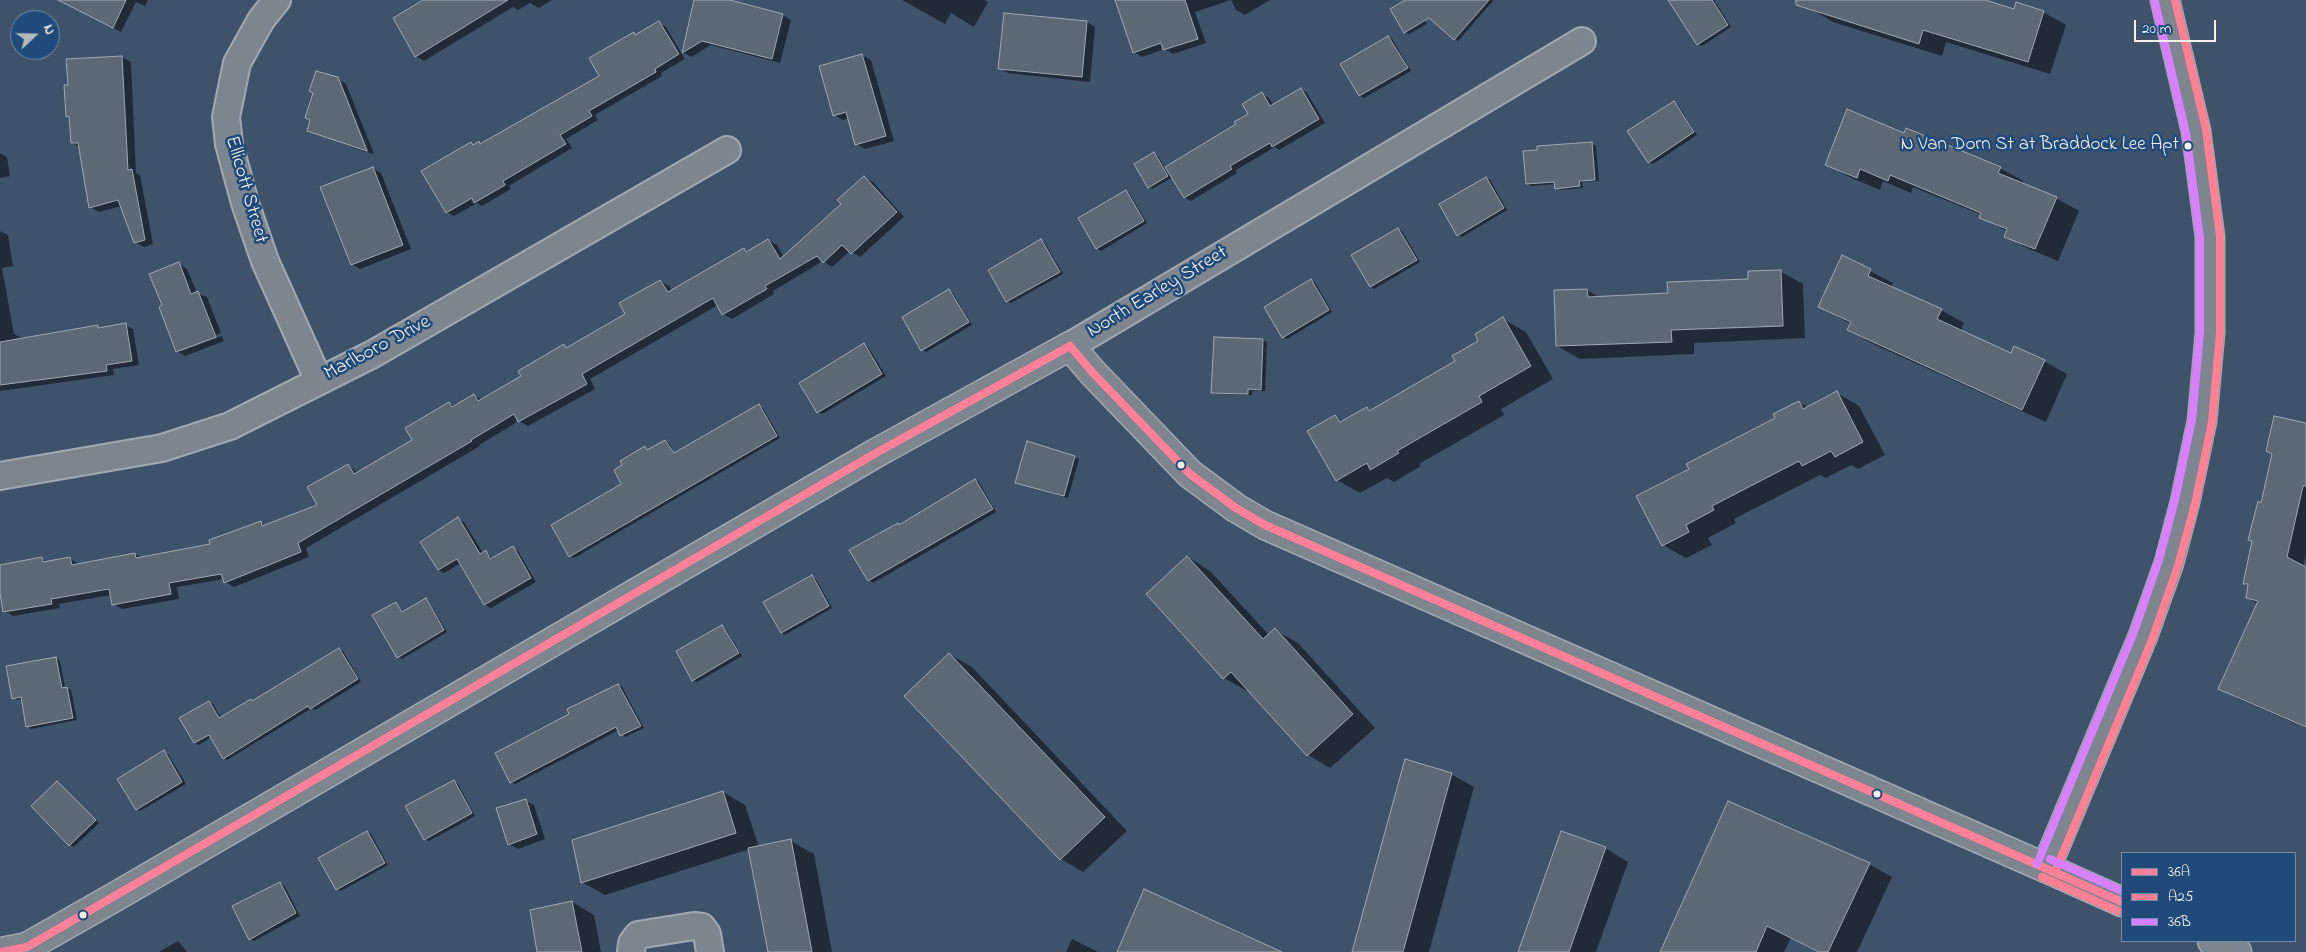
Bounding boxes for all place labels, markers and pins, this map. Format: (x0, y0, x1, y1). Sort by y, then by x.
place label: N Van Dorn St at Braddock Lee Apt (1901, 135, 2179, 157)
marker: N Van Dorn St at Braddock Lee Apt (2183, 141, 2193, 151)
unlabelled marker (1176, 460, 1186, 470)
unlabelled marker (1872, 789, 1882, 799)
unlabelled marker (78, 910, 88, 920)

